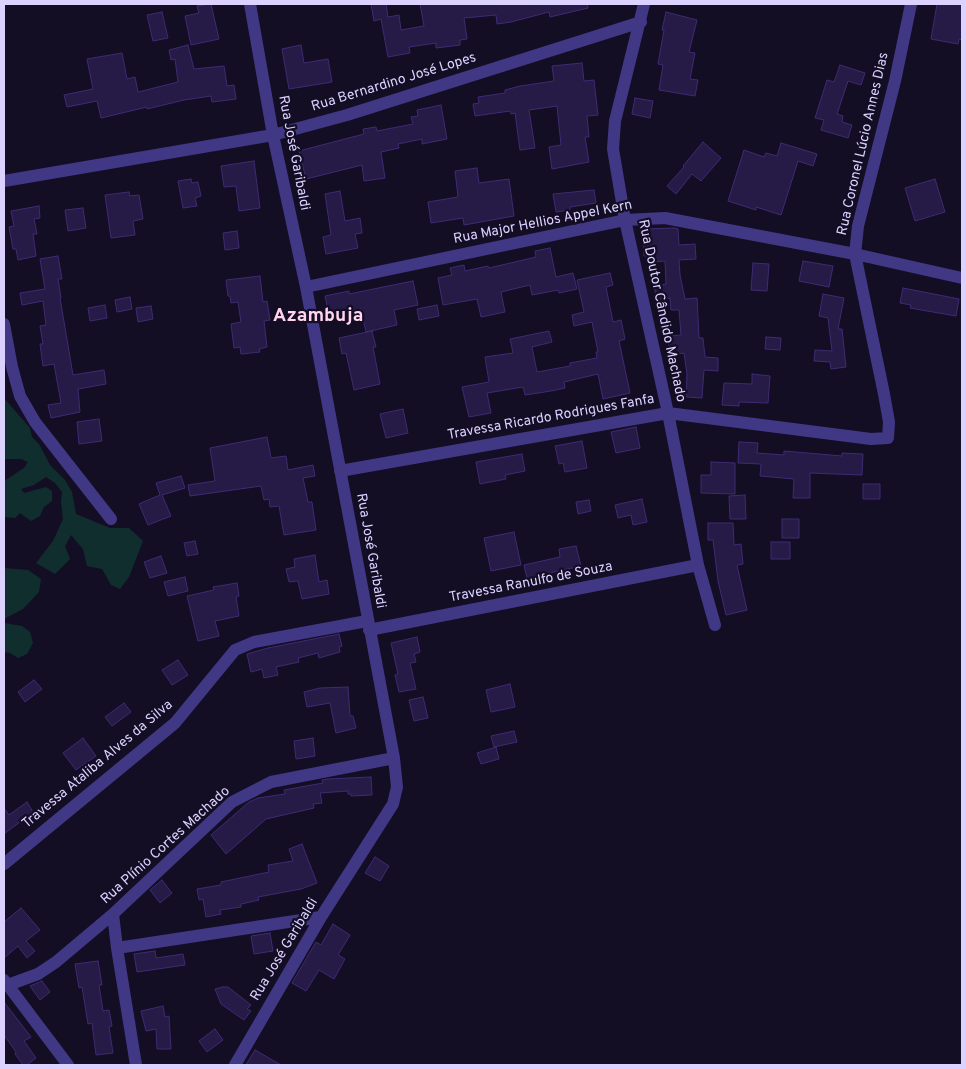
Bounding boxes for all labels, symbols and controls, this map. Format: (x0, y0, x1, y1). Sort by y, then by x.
street label: Rua Bernardino José Lopes (310, 50, 478, 116)
street label: Rua Coronel Lúcio Annes Dias (835, 51, 893, 237)
street label: Rua José Garibaldi (274, 94, 312, 212)
street label: Rua Major Hellios Appel Kern (452, 197, 634, 249)
street label: Rua Doutor Cândido Machado (633, 218, 689, 404)
district label: Azambuja (273, 306, 363, 328)
street label: Travessa Ricardo Rodrigues Fanfa (446, 392, 656, 444)
street label: Rua José Garibaldi (352, 492, 388, 610)
street label: Travessa Ranulfo de Souza (448, 559, 614, 607)
street label: Travessa Ataliba Alves da Silva (19, 697, 177, 833)
street label: Rua Plínio Cortes Machado (98, 784, 234, 908)
street label: Rua José Garibaldi (248, 896, 322, 1004)

